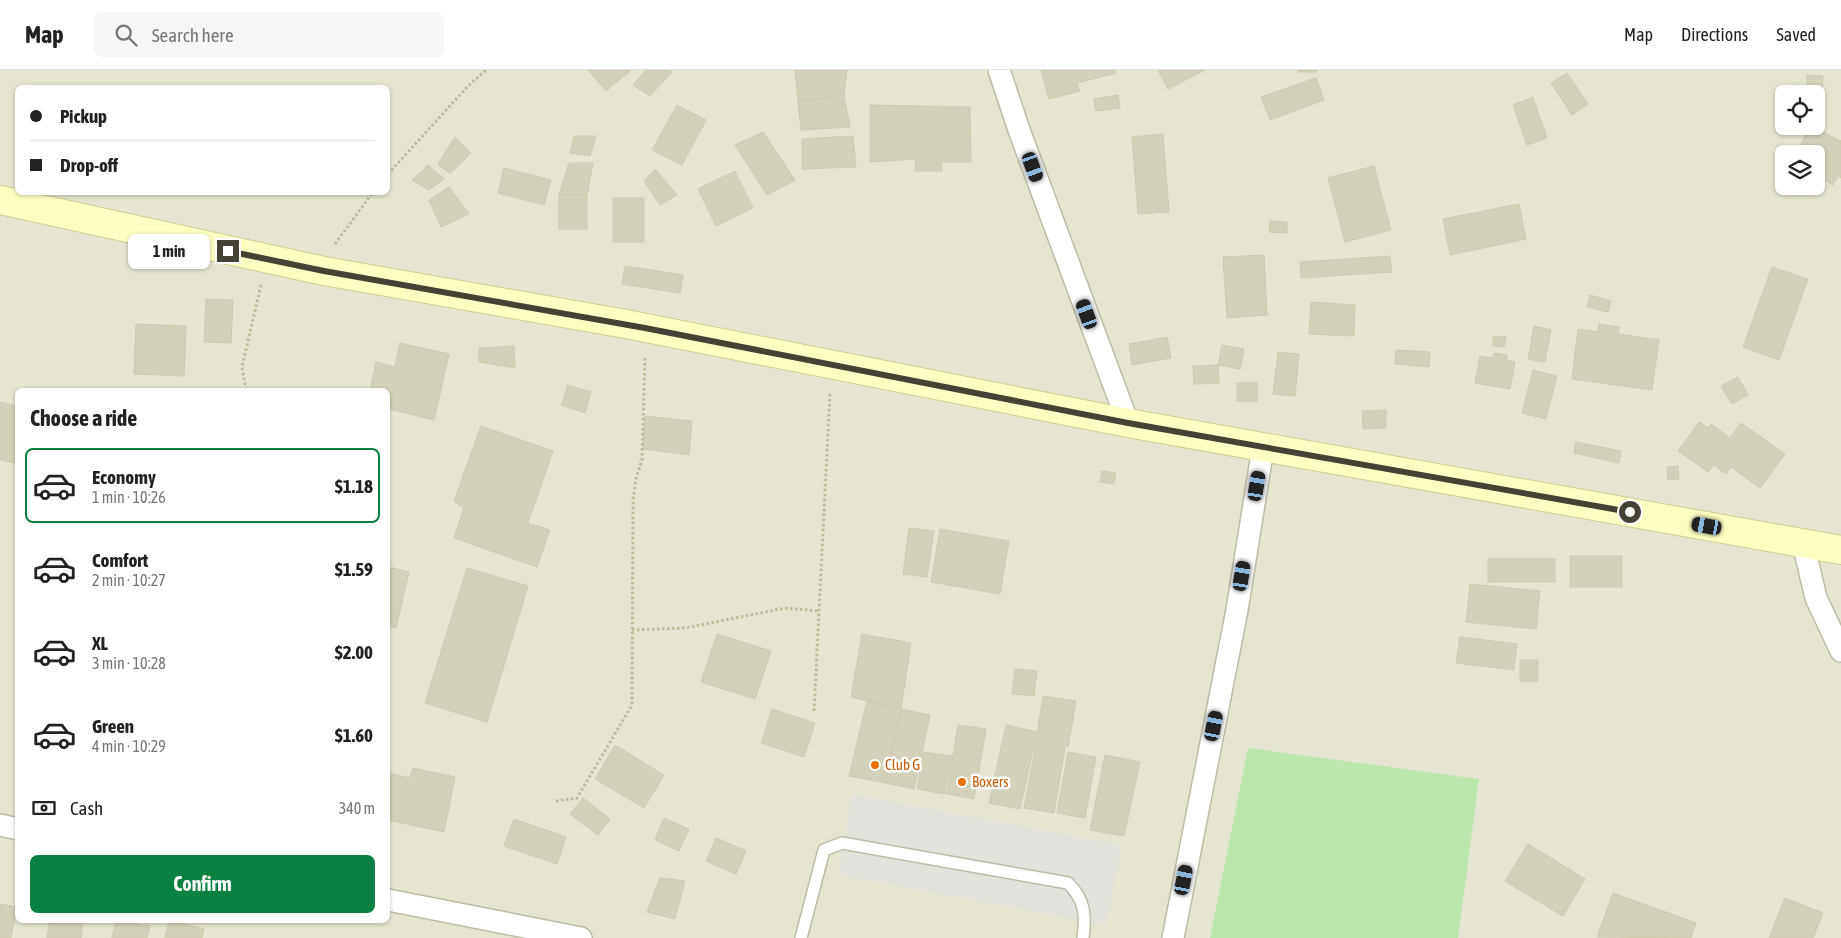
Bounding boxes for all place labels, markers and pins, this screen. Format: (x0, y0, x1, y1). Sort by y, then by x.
place label: Club G (885, 756, 920, 773)
marker: Club G (869, 759, 881, 771)
place label: Boxers (972, 773, 1008, 790)
marker: Boxers (956, 776, 968, 788)

